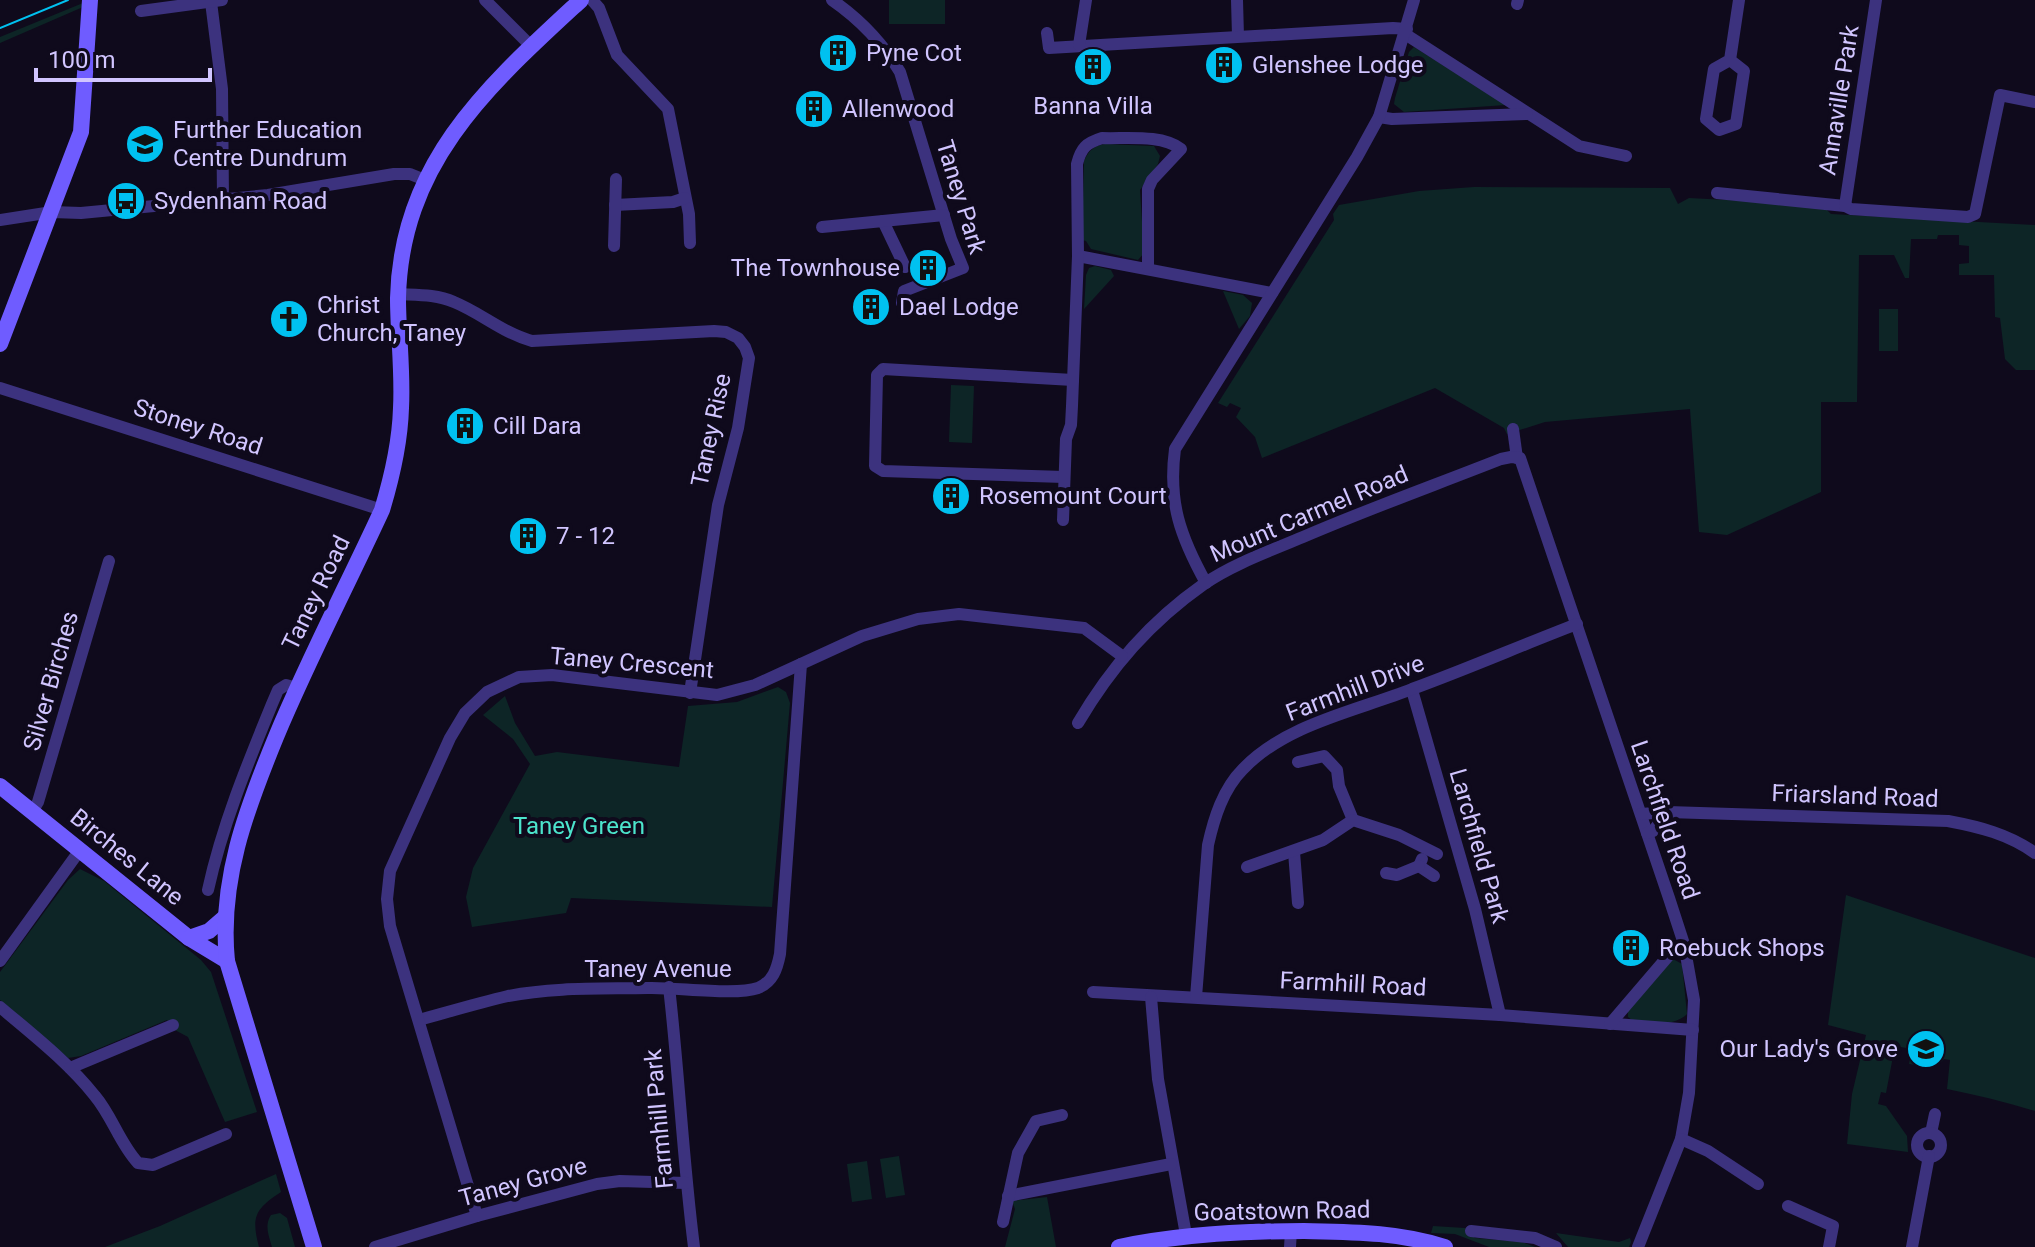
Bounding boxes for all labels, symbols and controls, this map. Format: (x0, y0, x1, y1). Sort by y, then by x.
street label: Annaville Park (1813, 22, 1865, 177)
scale bar (36, 32, 210, 82)
building icon: Pyne Cot (817, 32, 859, 74)
place label: Pyne Cot (866, 39, 962, 67)
building icon: Glenshee Lodge (1203, 44, 1245, 86)
text: 100 m (48, 46, 115, 74)
building icon: Banna Villa (1072, 46, 1114, 88)
place label: Glenshee Lodge (1252, 51, 1424, 79)
building icon: Allenwood (793, 88, 835, 130)
place label: Banna Villa (1033, 92, 1153, 120)
place label: Allenwood (842, 95, 954, 123)
place label: Further Education Centre Dundrum (173, 116, 362, 172)
school or university icon: Further Education Centre Dundrum (124, 123, 166, 165)
street label: Taney Park (930, 137, 992, 258)
bus stop icon: Sydenham Road (105, 180, 147, 222)
place label: Sydenham Road (154, 187, 327, 215)
building icon: The Townhouse (907, 247, 949, 289)
place label: The Townhouse (731, 254, 900, 282)
building icon: Dael Lodge (850, 286, 892, 328)
place label: Christ Church, Taney (317, 291, 467, 347)
place label: Dael Lodge (899, 293, 1019, 321)
church icon: Christ Church, Taney (268, 298, 310, 340)
street label: Taney Rise (685, 371, 737, 489)
street label: Stoney Road (130, 393, 266, 461)
building icon: Cill Dara (444, 405, 486, 447)
place label: Cill Dara (493, 412, 582, 440)
street label: Mount Carmel Road (1206, 460, 1412, 568)
building icon: Rosemount Court (930, 475, 972, 517)
place label: Rosemount Court (979, 482, 1167, 510)
building icon: 7 - 12 (507, 515, 549, 557)
place label: 7 - 12 (556, 522, 615, 550)
street label: Taney Road (276, 531, 356, 655)
street label: Silver Birches (18, 608, 84, 754)
street label: Taney Crescent (549, 642, 715, 684)
street label: Farmhill Drive (1282, 649, 1428, 727)
street label: Larchfield Road (1625, 737, 1705, 903)
street label: Larchfield Park (1444, 766, 1515, 927)
street label: Friarsland Road (1771, 779, 1939, 813)
street label: Birches Lane (65, 803, 189, 911)
park label: Taney Green (513, 812, 645, 840)
building icon: Roebuck Shops (1610, 927, 1652, 969)
place label: Roebuck Shops (1659, 934, 1825, 962)
street label: Taney Avenue (584, 955, 732, 983)
street label: Farmhill Road (1279, 966, 1427, 1002)
school or university icon: Our Lady's Grove (1905, 1028, 1947, 1070)
place label: Our Lady's Grove (1720, 1035, 1898, 1063)
street label: Farmhill Park (639, 1047, 679, 1190)
street label: Taney Grove (456, 1152, 590, 1212)
street label: Goatstown Road (1193, 1195, 1371, 1227)

